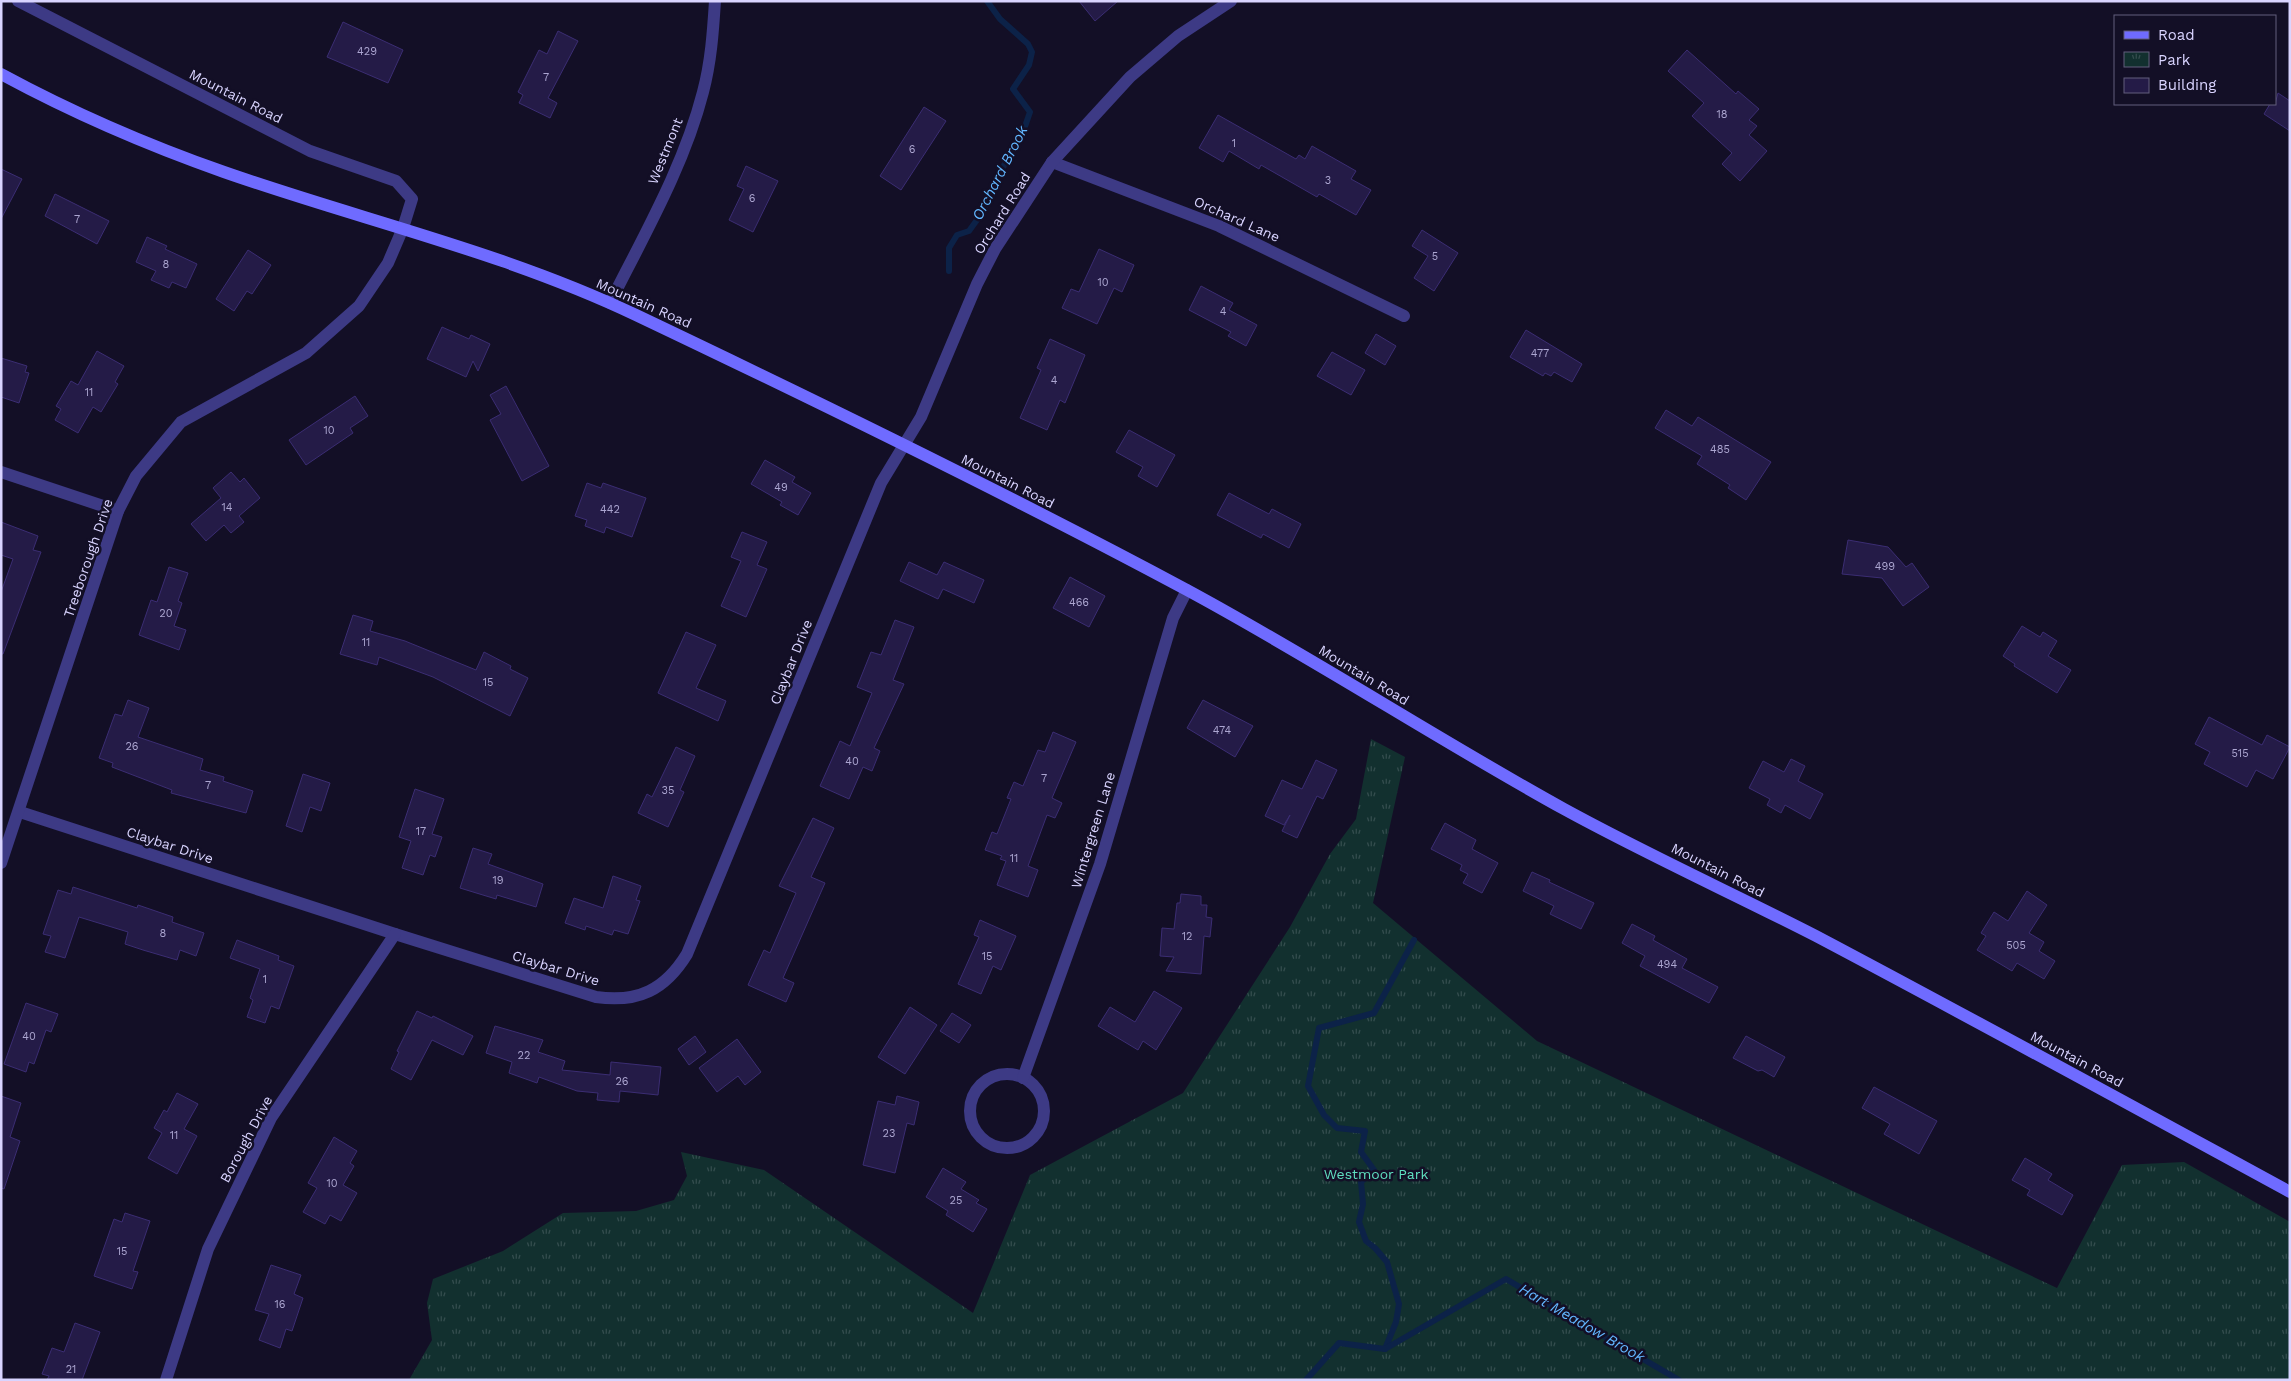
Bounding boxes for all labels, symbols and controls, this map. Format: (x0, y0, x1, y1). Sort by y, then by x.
legend (2114, 15, 2276, 105)
text: Road (2158, 26, 2195, 44)
house number: 429 (357, 45, 377, 58)
text: Park (2158, 51, 2191, 69)
street label: Mountain Road (187, 66, 285, 126)
house number: 7 (543, 71, 549, 84)
text: Building (2158, 76, 2216, 94)
house number: 18 (1716, 108, 1728, 121)
street label: Westmont (644, 115, 686, 187)
water label: Orchard Brook (968, 122, 1032, 223)
house number: 1 (1232, 137, 1236, 150)
house number: 6 (909, 143, 916, 156)
street label: Orchard Road (970, 169, 1034, 257)
house number: 3 (1325, 174, 1331, 187)
house number: 6 (749, 192, 756, 205)
street label: Orchard Lane (1192, 193, 1282, 245)
house number: 7 (74, 213, 80, 226)
house number: 5 (1432, 250, 1438, 263)
house number: 8 (163, 258, 170, 271)
street label: Mountain Road (594, 275, 694, 331)
house number: 10 (1097, 276, 1109, 289)
house number: 4 (1220, 305, 1227, 318)
house number: 477 (1531, 347, 1549, 360)
house number: 4 (1051, 374, 1058, 387)
house number: 11 (85, 386, 93, 399)
house number: 10 (323, 424, 335, 437)
house number: 485 (1710, 443, 1730, 456)
street label: Mountain Road (959, 451, 1057, 511)
house number: 49 (774, 481, 788, 494)
street label: Treeborough Drive (60, 497, 116, 619)
house number: 14 (221, 501, 233, 514)
house number: 442 (600, 503, 620, 516)
house number: 499 (1875, 560, 1895, 573)
house number: 466 (1069, 596, 1089, 609)
house number: 20 (159, 607, 173, 620)
street label: Claybar Drive (767, 617, 815, 707)
house number: 11 (362, 636, 370, 649)
street label: Mountain Road (1316, 642, 1412, 708)
house number: 15 (483, 676, 493, 689)
house number: 474 (1213, 724, 1231, 737)
house number: 26 (125, 740, 139, 753)
house number: 515 (2231, 747, 2249, 760)
house number: 40 (845, 755, 859, 768)
street label: Wintergreen Lane (1068, 770, 1118, 890)
house number: 7 (1041, 772, 1047, 785)
house number: 7 (205, 779, 211, 792)
house number: 35 (662, 784, 674, 797)
street label: Claybar Drive (125, 823, 215, 867)
house number: 17 (416, 825, 426, 838)
street label: Mountain Road (1669, 840, 1767, 900)
house number: 11 (1010, 852, 1018, 865)
house number: 19 (492, 874, 504, 887)
house number: 8 (160, 927, 167, 940)
house number: 12 (1182, 930, 1192, 943)
house number: 505 (2006, 939, 2026, 952)
street label: Claybar Drive (510, 947, 602, 989)
house number: 15 (982, 950, 992, 963)
house number: 494 (1657, 958, 1677, 971)
house number: 1 (263, 973, 267, 986)
street label: Mountain Road (2028, 1028, 2126, 1090)
house number: 40 (22, 1030, 36, 1043)
house number: 22 (518, 1049, 530, 1062)
house number: 26 (615, 1075, 629, 1088)
street label: Borough Drive (216, 1093, 276, 1185)
house number: 23 (883, 1127, 895, 1140)
house number: 11 (170, 1129, 178, 1142)
park label: Westmoor Park (1324, 1166, 1428, 1182)
house number: 10 (326, 1177, 338, 1190)
house number: 25 (950, 1194, 962, 1207)
house number: 15 (117, 1245, 127, 1258)
water label: Hart Meadow Brook (1516, 1280, 1649, 1367)
house number: 16 (275, 1298, 286, 1311)
house number: 21 (66, 1363, 76, 1376)

